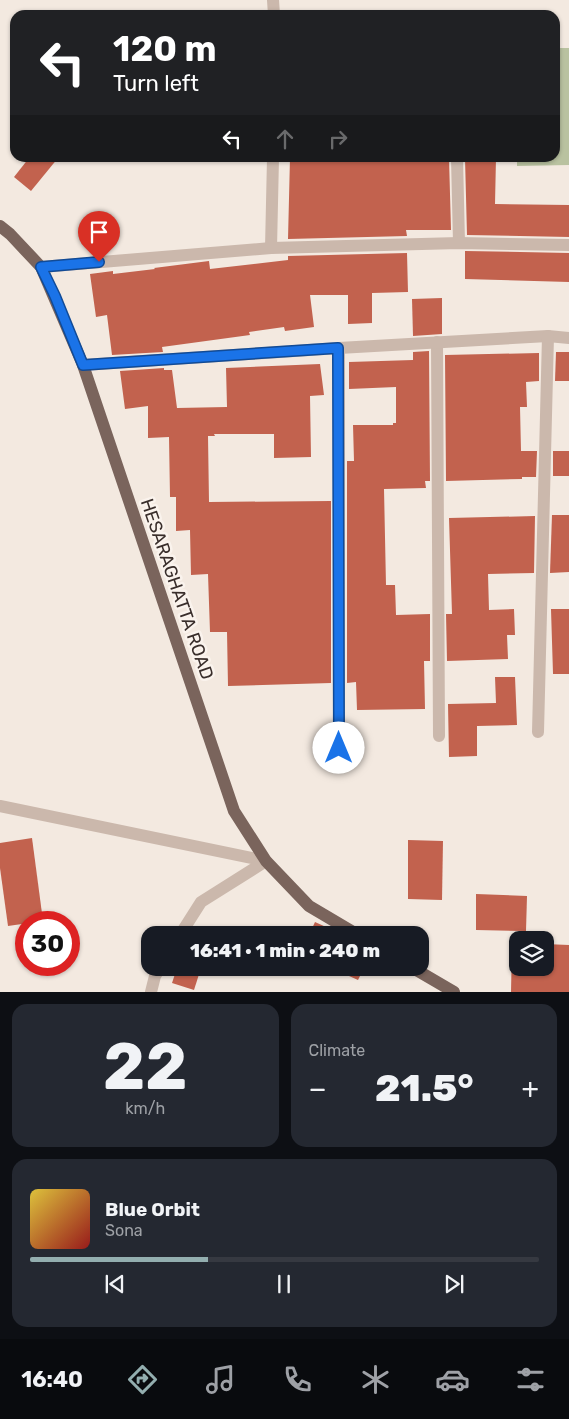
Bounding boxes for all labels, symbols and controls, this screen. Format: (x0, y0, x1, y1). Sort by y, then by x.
text: 120 m (113, 28, 216, 70)
icon: left (30, 30, 95, 95)
text: Turn left (113, 70, 199, 97)
icon: left (218, 125, 246, 153)
icon: ahead (271, 125, 299, 153)
icon: right (324, 125, 352, 153)
pin (78, 211, 120, 262)
icon: arrive (85, 218, 113, 246)
street label: HESARAGHATTA ROAD (136, 496, 218, 682)
position arrow (312, 721, 364, 773)
speed limit sign: 30 (15, 911, 80, 976)
map controls (509, 931, 554, 976)
button: layers (509, 931, 554, 976)
text: 16:41 · 1 min · 240 m (190, 939, 380, 962)
text: 22 (103, 1028, 188, 1105)
text: Climate (309, 1041, 365, 1060)
text: 21.5° (375, 1065, 473, 1111)
text: − (309, 1072, 327, 1105)
text: + (522, 1072, 539, 1105)
text: km/h (125, 1099, 165, 1118)
text: Blue Orbit (105, 1198, 200, 1221)
text: Sona (105, 1221, 143, 1240)
icon: previous (101, 1270, 129, 1298)
icon: pause (270, 1270, 298, 1298)
icon: next (440, 1270, 468, 1298)
icon: directions (125, 1362, 160, 1397)
icon: music (203, 1362, 238, 1397)
icon: phone (280, 1362, 315, 1397)
icon: climate (358, 1362, 393, 1397)
icon: car (435, 1362, 470, 1397)
icon: filters (513, 1362, 548, 1397)
text: 16:40 (21, 1366, 83, 1393)

